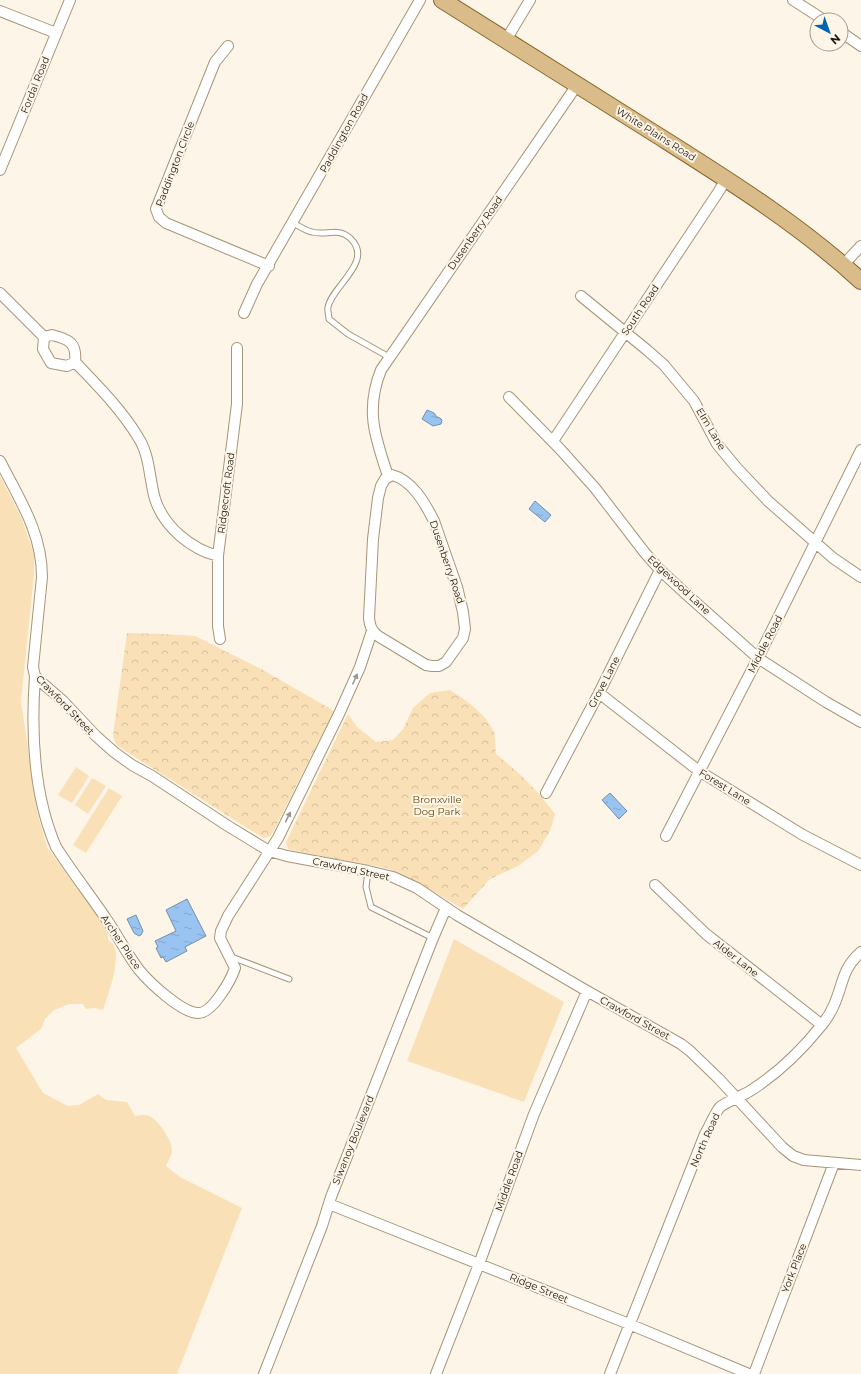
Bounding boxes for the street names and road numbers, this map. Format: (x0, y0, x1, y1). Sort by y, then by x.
street label: Fordal Road (18, 55, 52, 115)
street label: Paddington Road (317, 91, 371, 175)
street label: White Plains Road (614, 104, 698, 164)
street label: Paddington Circle (153, 120, 197, 208)
street label: Dusenberry Road (445, 193, 505, 273)
street label: South Road (618, 282, 662, 338)
street label: Elm Lane (693, 405, 729, 453)
street label: Ridgecroft Road (215, 452, 237, 534)
street label: Dusenberry Road (427, 518, 467, 606)
street label: Edgewood Lane (645, 553, 713, 617)
street label: Middle Road (745, 613, 785, 675)
street label: Grove Lane (585, 654, 623, 710)
street label: Crawford Street (33, 672, 97, 738)
street label: Forest Lane (697, 766, 753, 808)
street label: Crawford Street (311, 854, 391, 884)
street label: Archer Place (98, 912, 144, 972)
street label: Alder Lane (711, 936, 761, 980)
street label: Crawford Street (598, 993, 672, 1043)
street label: Siwanoy Boulevard (329, 1093, 377, 1187)
street label: North Road (687, 1111, 723, 1169)
street label: Middle Road (492, 1149, 526, 1213)
street label: York Place (779, 1241, 809, 1295)
street label: Ridge Street (508, 1270, 570, 1306)

